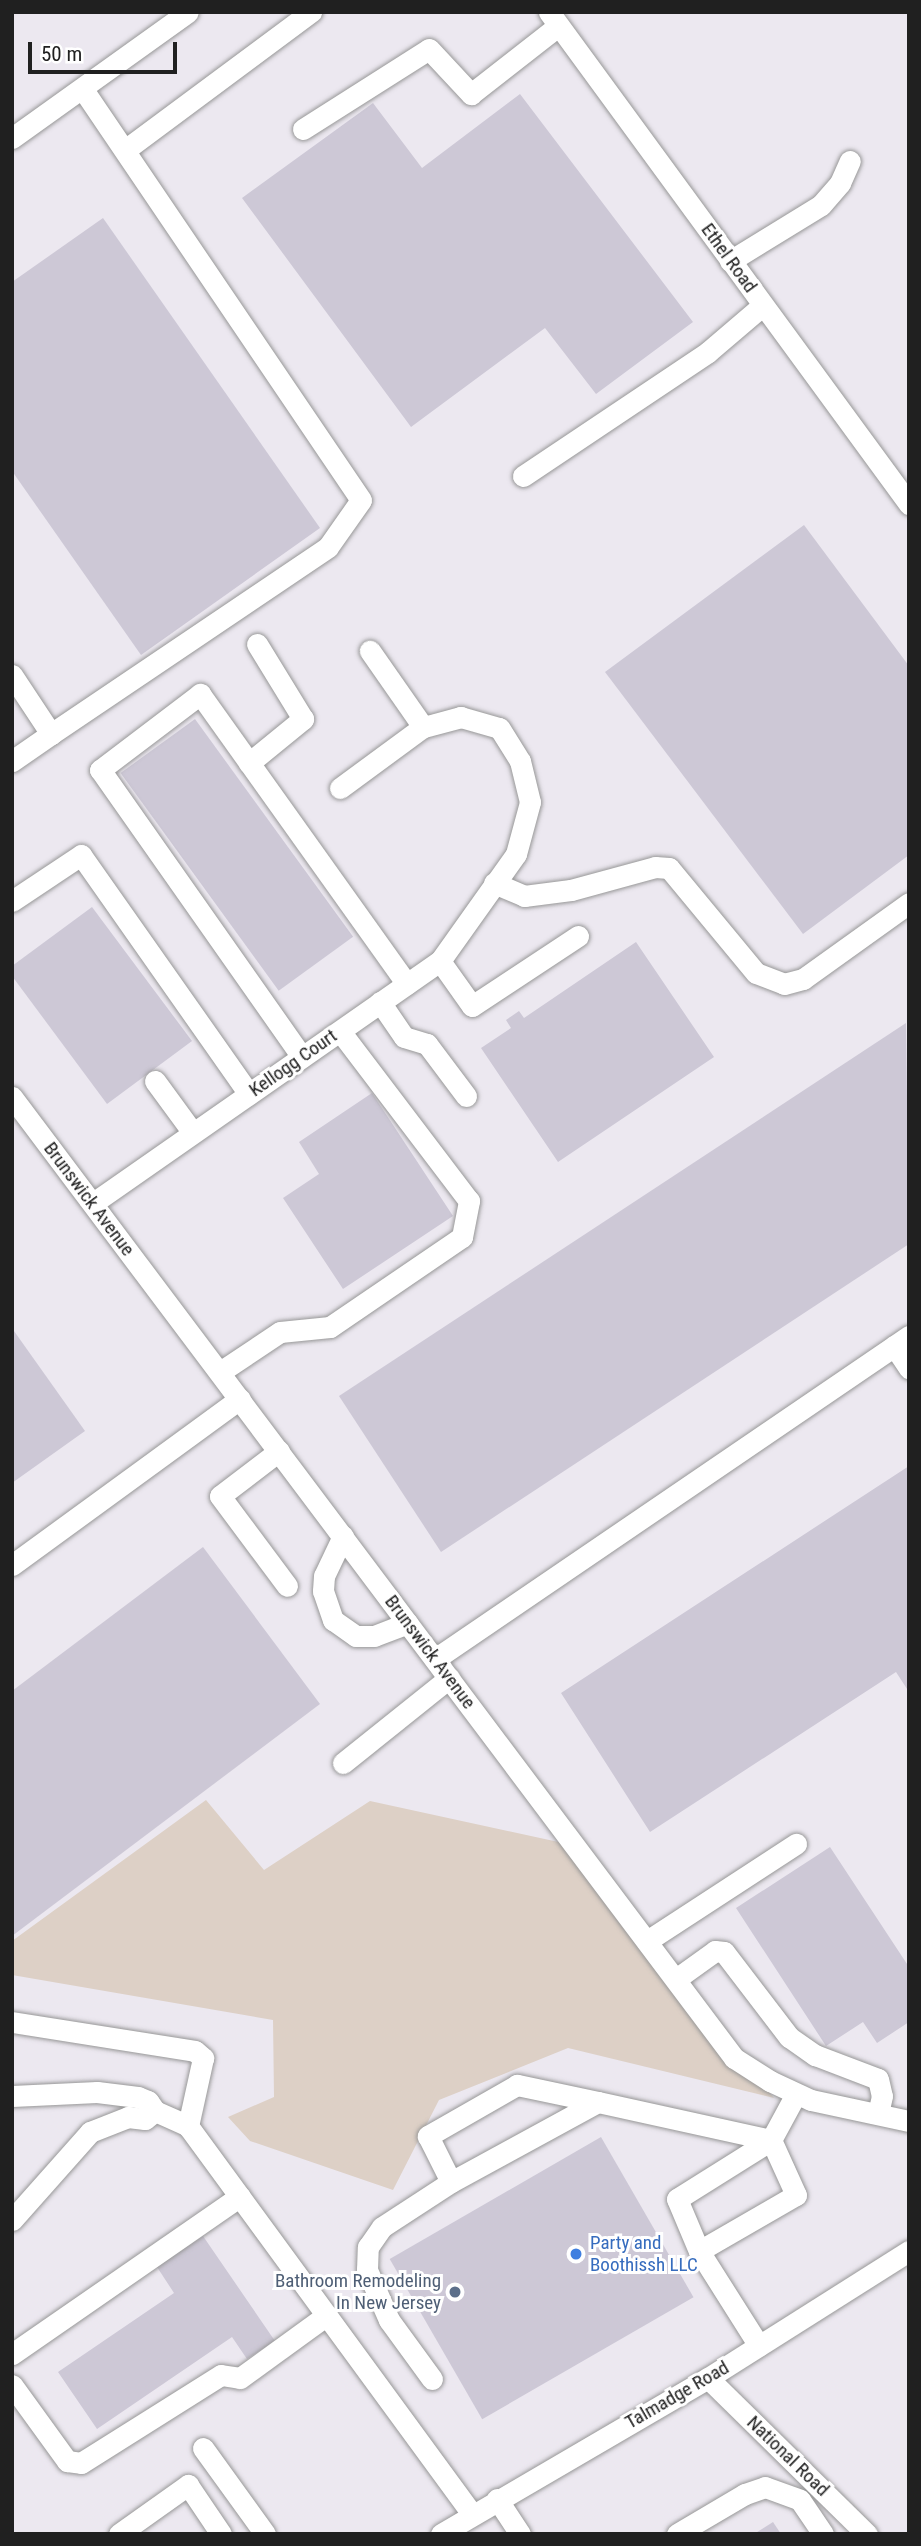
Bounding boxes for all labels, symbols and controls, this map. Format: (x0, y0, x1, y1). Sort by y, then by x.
scale bar (32, 28, 180, 72)
text: 50 m (41, 42, 82, 66)
street label: Ethel Road (696, 219, 762, 297)
street label: Kellogg Court (245, 1024, 341, 1102)
street label: Brunswick Avenue (39, 1138, 139, 1260)
street label: Brunswick Avenue (380, 1591, 480, 1713)
place label: Party and Boothissh LLC (590, 2232, 698, 2276)
marker: Party and Boothissh LLC (568, 2246, 584, 2262)
place label: Bathroom Remodeling In New Jersey (275, 2270, 441, 2314)
marker: Bathroom Remodeling In New Jersey (447, 2284, 463, 2300)
street label: Talmadge Road (621, 2356, 733, 2434)
street label: National Road (742, 2411, 834, 2501)

